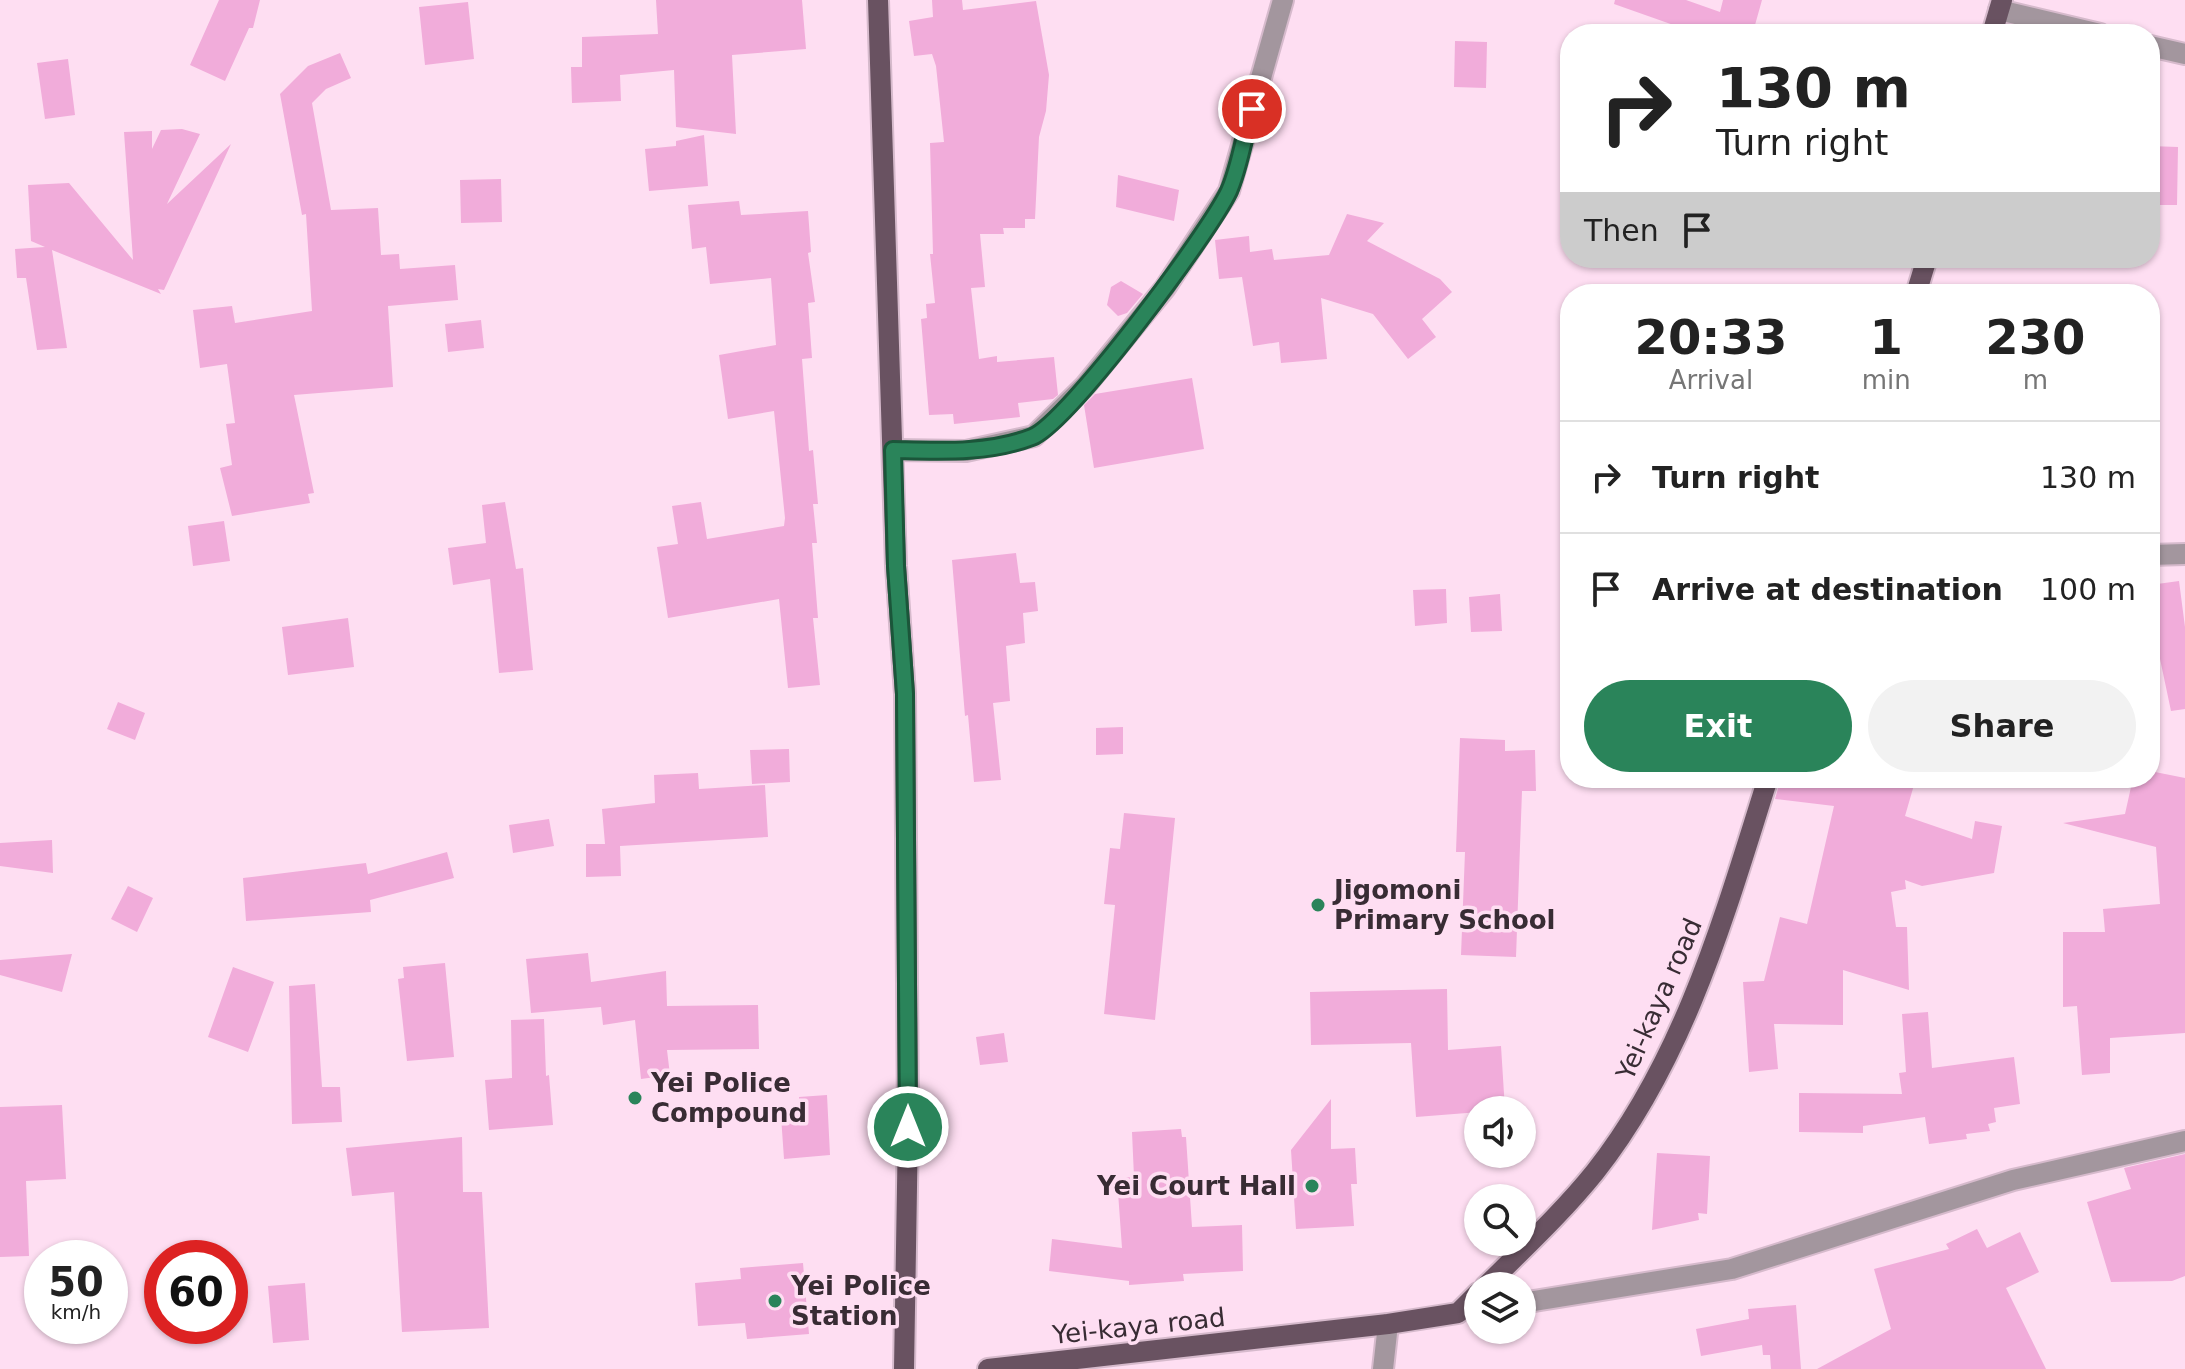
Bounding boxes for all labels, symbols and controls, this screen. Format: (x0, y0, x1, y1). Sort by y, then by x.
text: 130 m (1716, 55, 1911, 120)
icon: right (1584, 56, 1688, 160)
pin (1218, 75, 1286, 143)
icon: arrive (1230, 87, 1274, 131)
text: Turn right (1716, 122, 1888, 163)
icon: arrive (1675, 208, 1719, 252)
text: Then (1584, 213, 1659, 248)
text: 20:33 (1634, 309, 1787, 365)
text: 1 (1870, 309, 1903, 365)
text: 230 (1985, 309, 2085, 365)
text: Arrival (1669, 365, 1753, 395)
text: min (1862, 365, 1911, 395)
text: m (2023, 365, 2048, 395)
icon: right (1584, 455, 1628, 499)
text: Turn right (1652, 460, 1819, 495)
text: 130 m (2040, 460, 2136, 495)
icon: arrive (1584, 567, 1628, 611)
text: Arrive at destination (1652, 572, 2003, 607)
text: 100 m (2040, 572, 2136, 607)
button: Exit (1584, 680, 1852, 772)
button: Share (1868, 680, 2136, 772)
place label: Jigomoni Primary School (1332, 875, 1556, 935)
marker: Jigomoni Primary School (1309, 896, 1327, 914)
street label: Yei-kaya road (1610, 914, 1708, 1085)
place label: Yei Police Compound (650, 1068, 807, 1128)
position arrow (866, 1085, 950, 1169)
marker: Yei Police Compound (626, 1089, 644, 1107)
map controls (1464, 1096, 1536, 1344)
button: sound (1464, 1096, 1536, 1168)
place label: Yei Court Hall (1096, 1171, 1296, 1201)
marker: Yei Court Hall (1303, 1177, 1321, 1195)
button: search (1464, 1184, 1536, 1256)
speed limit sign: 60 (144, 1240, 248, 1344)
text: 50 (48, 1259, 104, 1305)
place label: Yei Police Station (790, 1271, 931, 1331)
button: layers (1464, 1272, 1536, 1344)
marker: Yei Police Station (766, 1292, 784, 1310)
text: km/h (51, 1300, 101, 1324)
street label: Yei-kaya road (1050, 1302, 1227, 1350)

